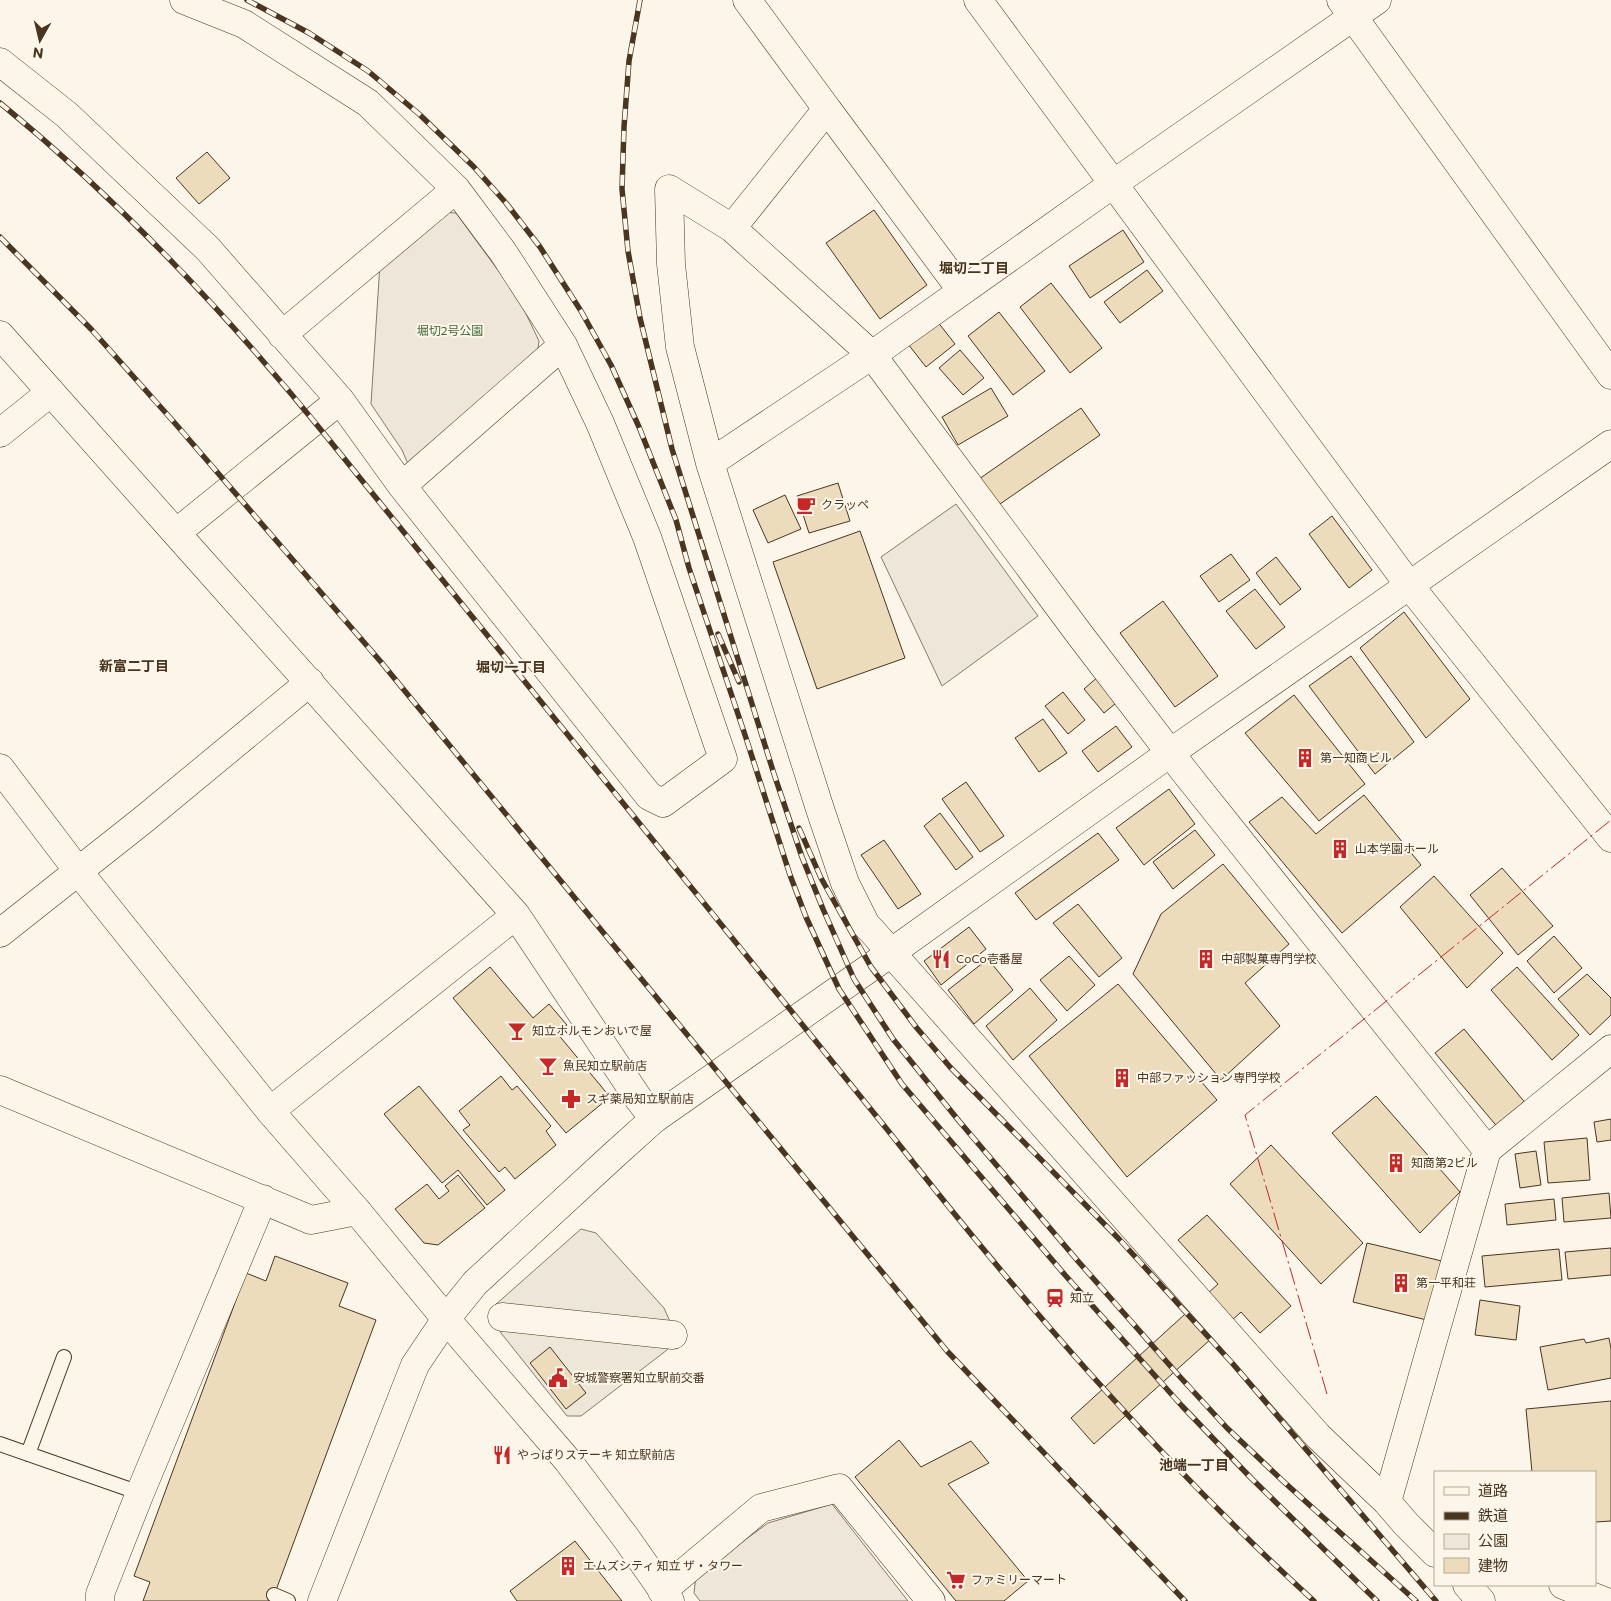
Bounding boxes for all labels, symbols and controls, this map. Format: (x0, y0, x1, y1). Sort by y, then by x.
north arrow (15, 15, 65, 65)
text: N (32, 44, 45, 63)
district label: 堀切二丁目 (939, 259, 1009, 276)
park label: 堀切2号公園 (417, 323, 483, 337)
cafe icon: クラッペ (795, 494, 817, 516)
place label: クラッペ (821, 497, 869, 511)
district label: 新富二丁目 (99, 657, 169, 674)
district label: 堀切一丁目 (476, 658, 546, 675)
building icon: 第一知商ビル (1294, 747, 1316, 769)
place label: 第一知商ビル (1320, 750, 1392, 764)
building icon: 山本学園ホール (1329, 838, 1351, 860)
place label: 山本学園ホール (1355, 841, 1439, 855)
restaurant icon: CoCo壱番屋 (930, 948, 952, 970)
building icon: 中部製菓専門学校 (1195, 948, 1217, 970)
place label: CoCo壱番屋 (956, 951, 1023, 965)
place label: 中部製菓専門学校 (1221, 951, 1317, 965)
bar icon: 知立ホルモンおいで屋 (506, 1020, 528, 1042)
place label: 知立ホルモンおいで屋 (532, 1023, 652, 1037)
bar icon: 魚民知立駅前店 (537, 1055, 559, 1077)
place label: 魚民知立駅前店 (563, 1058, 647, 1072)
building icon: 中部ファッション専門学校 (1111, 1067, 1133, 1089)
place label: 中部ファッション専門学校 (1137, 1070, 1281, 1084)
pharmacy icon: スギ薬局知立駅前店 (560, 1088, 582, 1110)
place label: スギ薬局知立駅前店 (586, 1091, 694, 1105)
building icon: 知商第2ビル (1385, 1152, 1407, 1174)
place label: 知商第2ビル (1411, 1155, 1478, 1169)
building icon: 第一平和荘 (1390, 1272, 1412, 1294)
place label: 第一平和荘 (1416, 1275, 1476, 1289)
station icon: 知立 (1044, 1287, 1066, 1309)
place label: 知立 (1070, 1290, 1094, 1304)
public building icon: 安城警察署知立駅前交番 (547, 1367, 569, 1389)
place label: 安城警察署知立駅前交番 (573, 1370, 705, 1384)
restaurant icon: やっぱりステーキ 知立駅前店 (491, 1444, 513, 1466)
place label: やっぱりステーキ 知立駅前店 (517, 1447, 675, 1461)
district label: 池端一丁目 (1159, 1456, 1229, 1473)
legend (1434, 1471, 1596, 1586)
text: 道路 (1478, 1481, 1508, 1499)
text: 鉄道 (1478, 1506, 1508, 1524)
text: 公園 (1478, 1531, 1508, 1549)
building icon: エムズシティ 知立 ザ・タワー (557, 1555, 579, 1577)
text: 建物 (1478, 1556, 1508, 1574)
place label: エムズシティ 知立 ザ・タワー (583, 1558, 743, 1572)
supermarket icon: ファミリーマート (945, 1569, 967, 1591)
place label: ファミリーマート (971, 1572, 1067, 1586)

